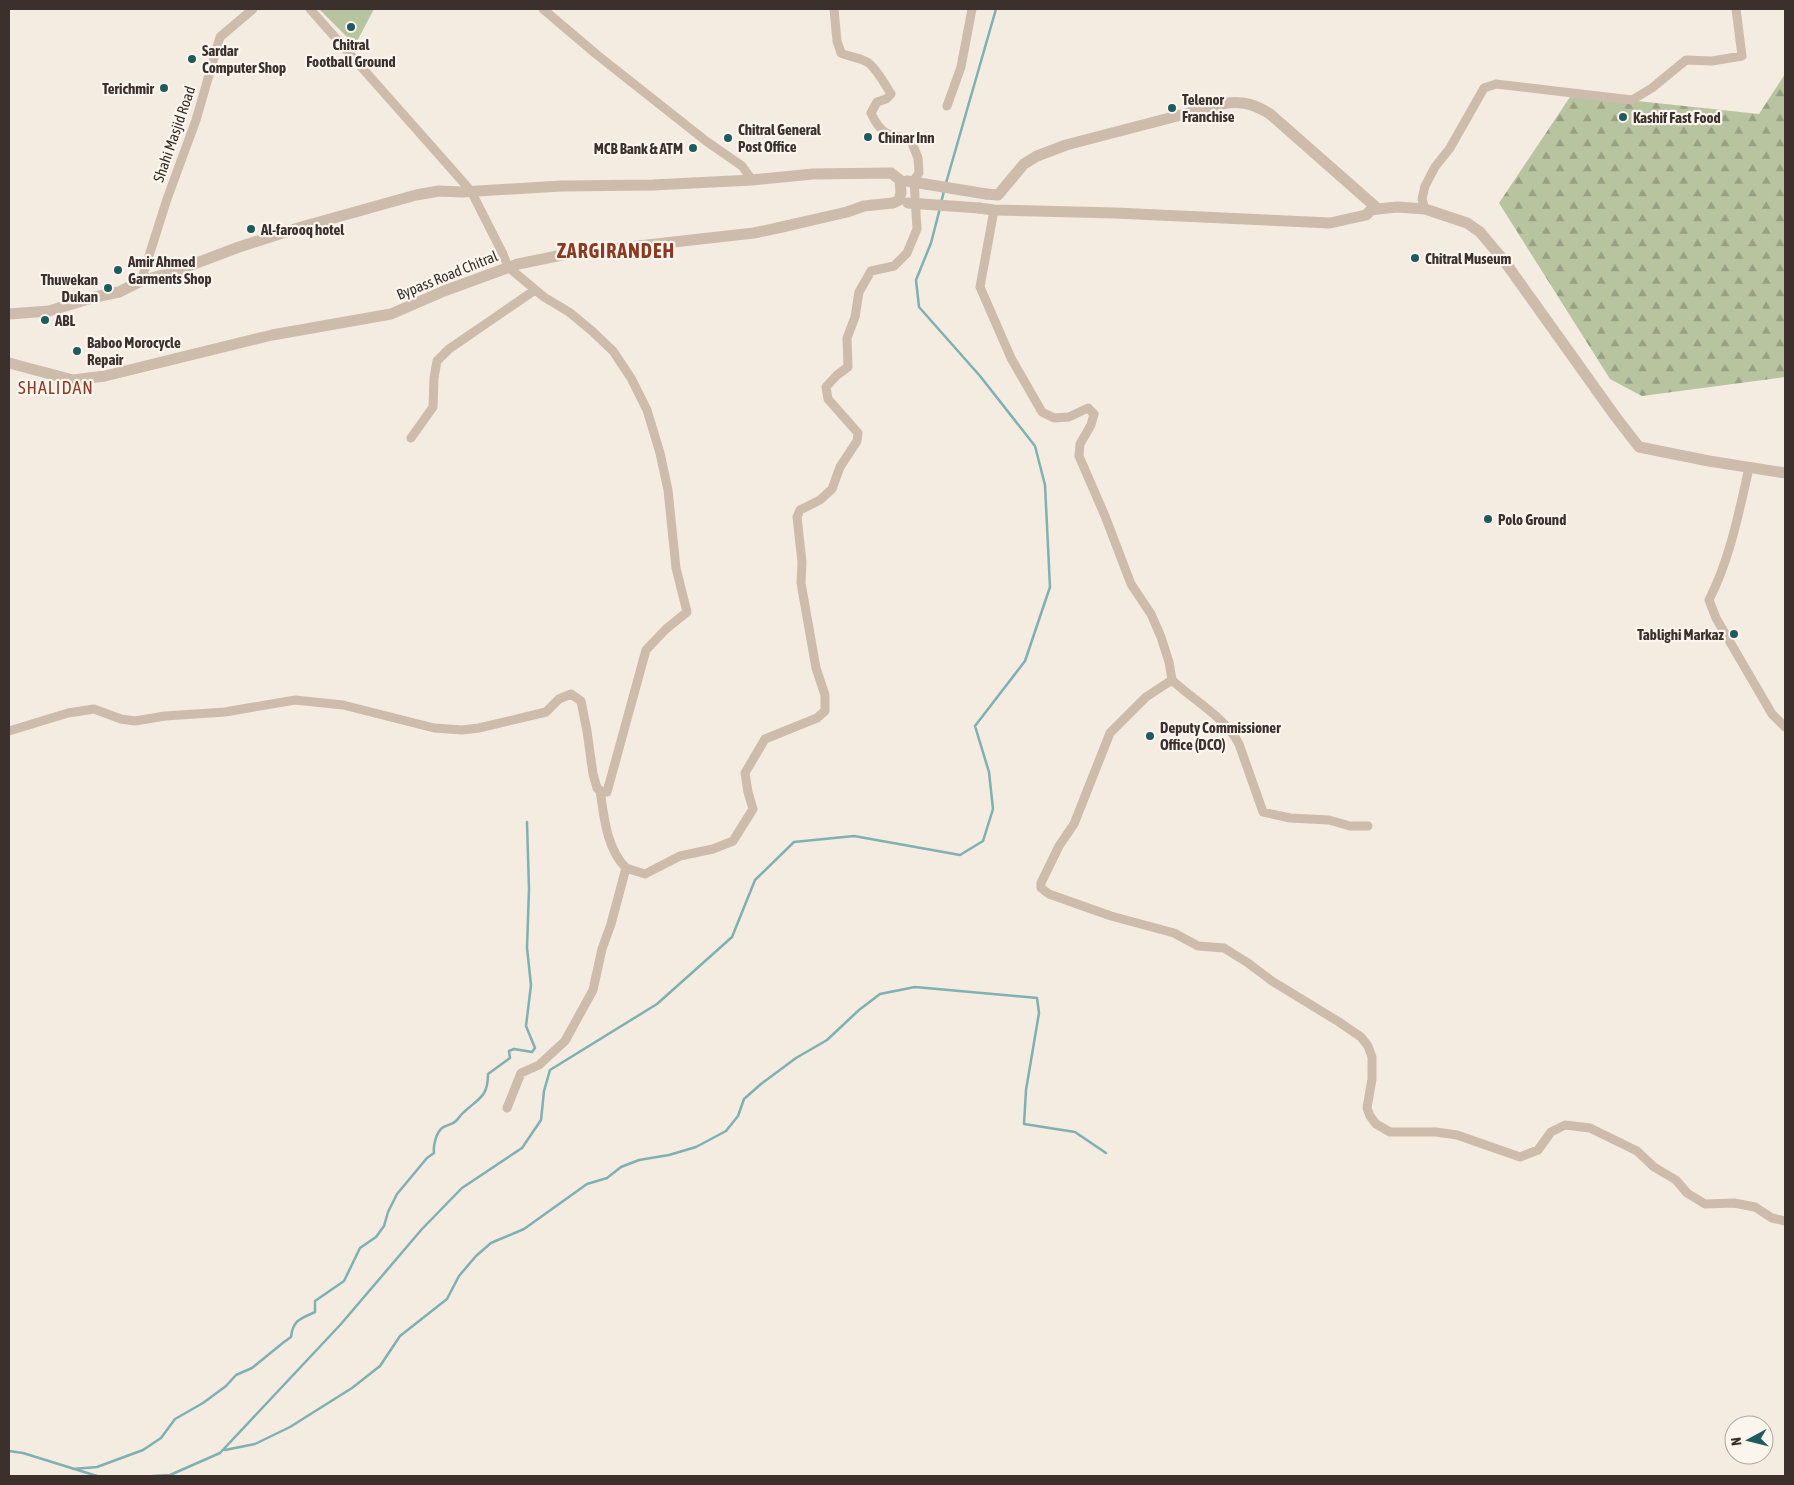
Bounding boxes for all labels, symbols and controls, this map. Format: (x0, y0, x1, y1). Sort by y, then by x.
marker: Chitral Football Ground (345, 21, 357, 33)
place label: Chitral Football Ground (306, 36, 396, 70)
place label: Sardar Computer Shop (202, 42, 286, 76)
marker: Sardar Computer Shop (186, 53, 198, 65)
place label: Terichmir (102, 80, 155, 97)
marker: Terichmir (158, 82, 170, 94)
street label: Shahi Masjid Road (150, 84, 198, 184)
place label: Telenor Franchise (1182, 91, 1235, 125)
marker: Telenor Franchise (1166, 102, 1178, 114)
place label: Kashif Fast Food (1633, 109, 1721, 126)
marker: Kashif Fast Food (1617, 111, 1629, 123)
place label: Chitral General Post Office (738, 121, 822, 155)
place label: Chinar Inn (878, 129, 935, 146)
marker: Chinar Inn (862, 131, 874, 143)
marker: Chitral General Post Office (722, 132, 734, 144)
place label: MCB Bank & ATM (594, 140, 683, 157)
marker: MCB Bank & ATM (687, 142, 699, 154)
place label: Al-farooq hotel (260, 221, 345, 238)
marker: Al-farooq hotel (245, 223, 257, 235)
district label: ZARGIRANDEH (557, 239, 675, 262)
street label: Bypass Road Chitral (394, 247, 500, 303)
place label: Chitral Museum (1425, 250, 1512, 267)
marker: Chitral Museum (1409, 252, 1421, 264)
place label: Amir Ahmed Garments Shop (127, 253, 212, 287)
marker: Amir Ahmed Garments Shop (112, 264, 124, 276)
place label: Thuwekan Dukan (41, 271, 98, 305)
marker: Thuwekan Dukan (102, 282, 114, 294)
place label: ABL (54, 312, 75, 329)
marker: ABL (39, 314, 51, 326)
place label: Baboo Morocycle Repair (87, 334, 181, 368)
marker: Baboo Morocycle Repair (71, 345, 83, 357)
district label: SHALIDAN (18, 377, 94, 398)
place label: Polo Ground (1498, 511, 1566, 528)
marker: Polo Ground (1482, 513, 1494, 525)
place label: Tablighi Markaz (1637, 626, 1725, 643)
marker: Tablighi Markaz (1728, 628, 1740, 640)
place label: Deputy Commissioner Office (DCO) (1160, 719, 1281, 753)
marker: Deputy Commissioner Office (DCO) (1144, 730, 1156, 742)
north arrow (1724, 1415, 1774, 1465)
text: N (1728, 1437, 1745, 1447)

